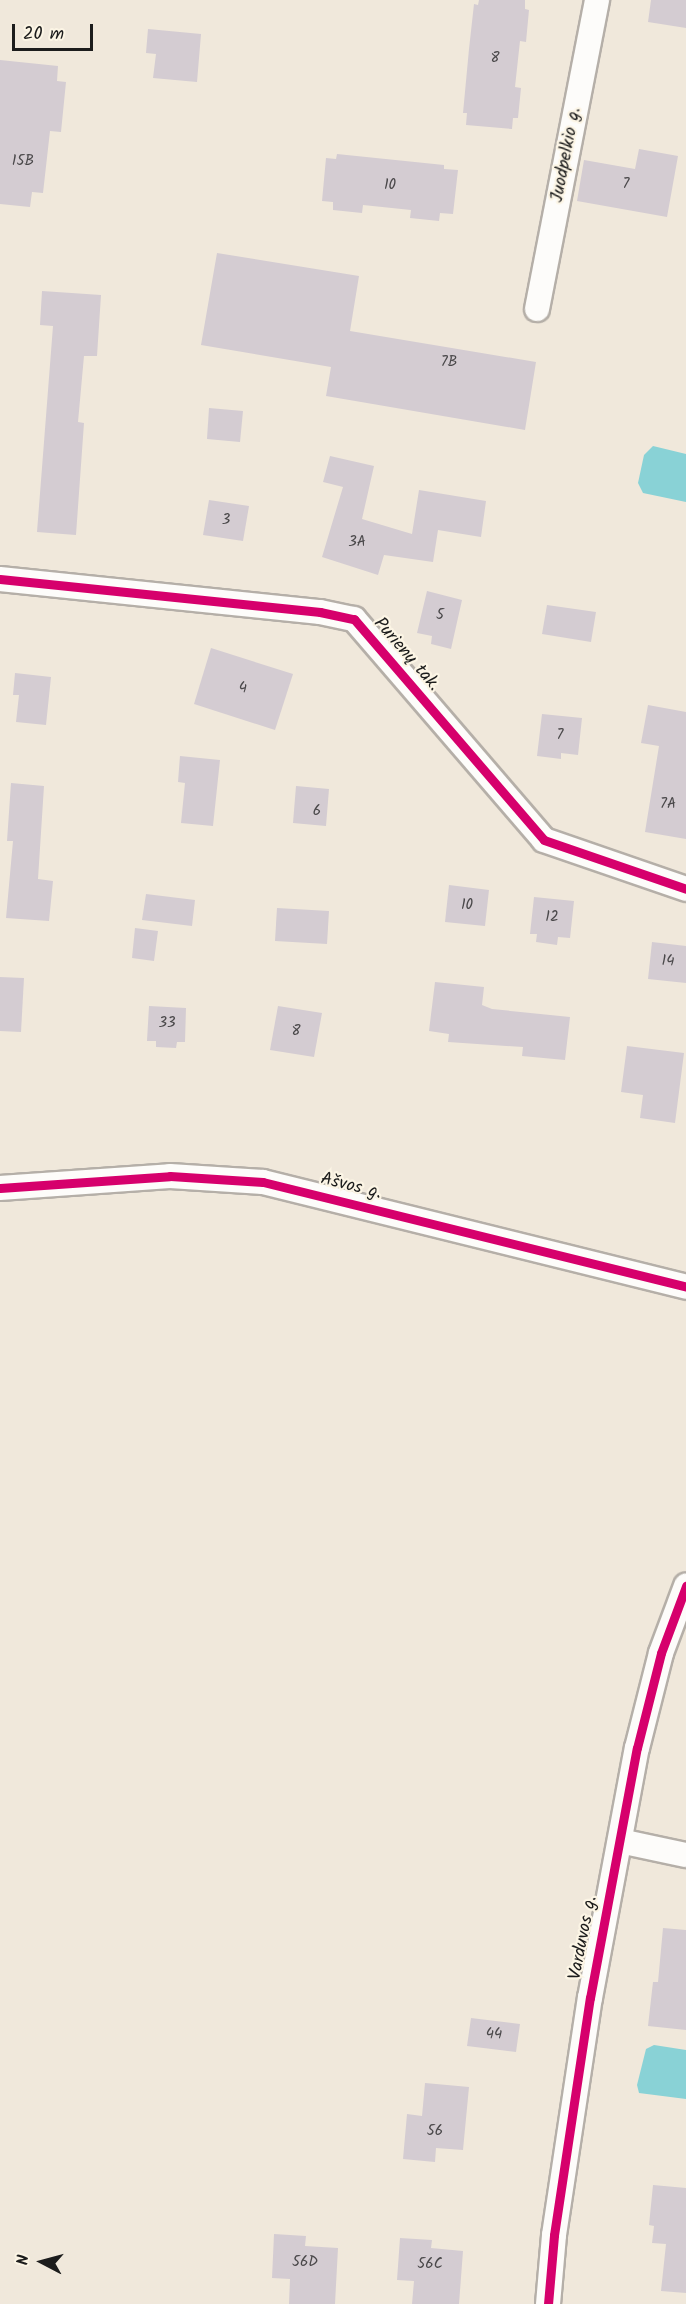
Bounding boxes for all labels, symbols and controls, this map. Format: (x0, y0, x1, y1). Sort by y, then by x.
scale bar (15, 12, 96, 50)
text: 20 m (23, 20, 64, 49)
house number: 8 (490, 50, 500, 68)
street label: Juodpelkio g. (547, 106, 587, 204)
house number: 15B (12, 153, 34, 171)
house number: 7 (623, 176, 629, 194)
house number: 10 (384, 177, 396, 195)
house number: 7B (441, 354, 457, 372)
house number: 3 (222, 512, 230, 530)
house number: 3A (348, 534, 366, 552)
house number: 5 (436, 607, 444, 625)
street label: Purienų tak. (368, 614, 444, 696)
house number: 4 (239, 680, 247, 698)
house number: 7 (557, 727, 563, 745)
house number: 7A (660, 796, 676, 814)
house number: 6 (313, 803, 321, 821)
house number: 10 (461, 897, 473, 915)
house number: 12 (545, 909, 559, 927)
house number: 14 (662, 953, 674, 971)
house number: 33 (158, 1015, 176, 1033)
house number: 8 (291, 1023, 301, 1041)
street label: Ašvos g. (318, 1169, 384, 1205)
street label: Varduvos g. (565, 1894, 603, 1982)
house number: 44 (486, 2026, 502, 2044)
house number: 56 (427, 2123, 443, 2141)
north arrow (12, 2232, 72, 2292)
text: N (11, 2254, 37, 2266)
house number: 56D (292, 2254, 318, 2272)
house number: 56C (417, 2256, 443, 2274)

